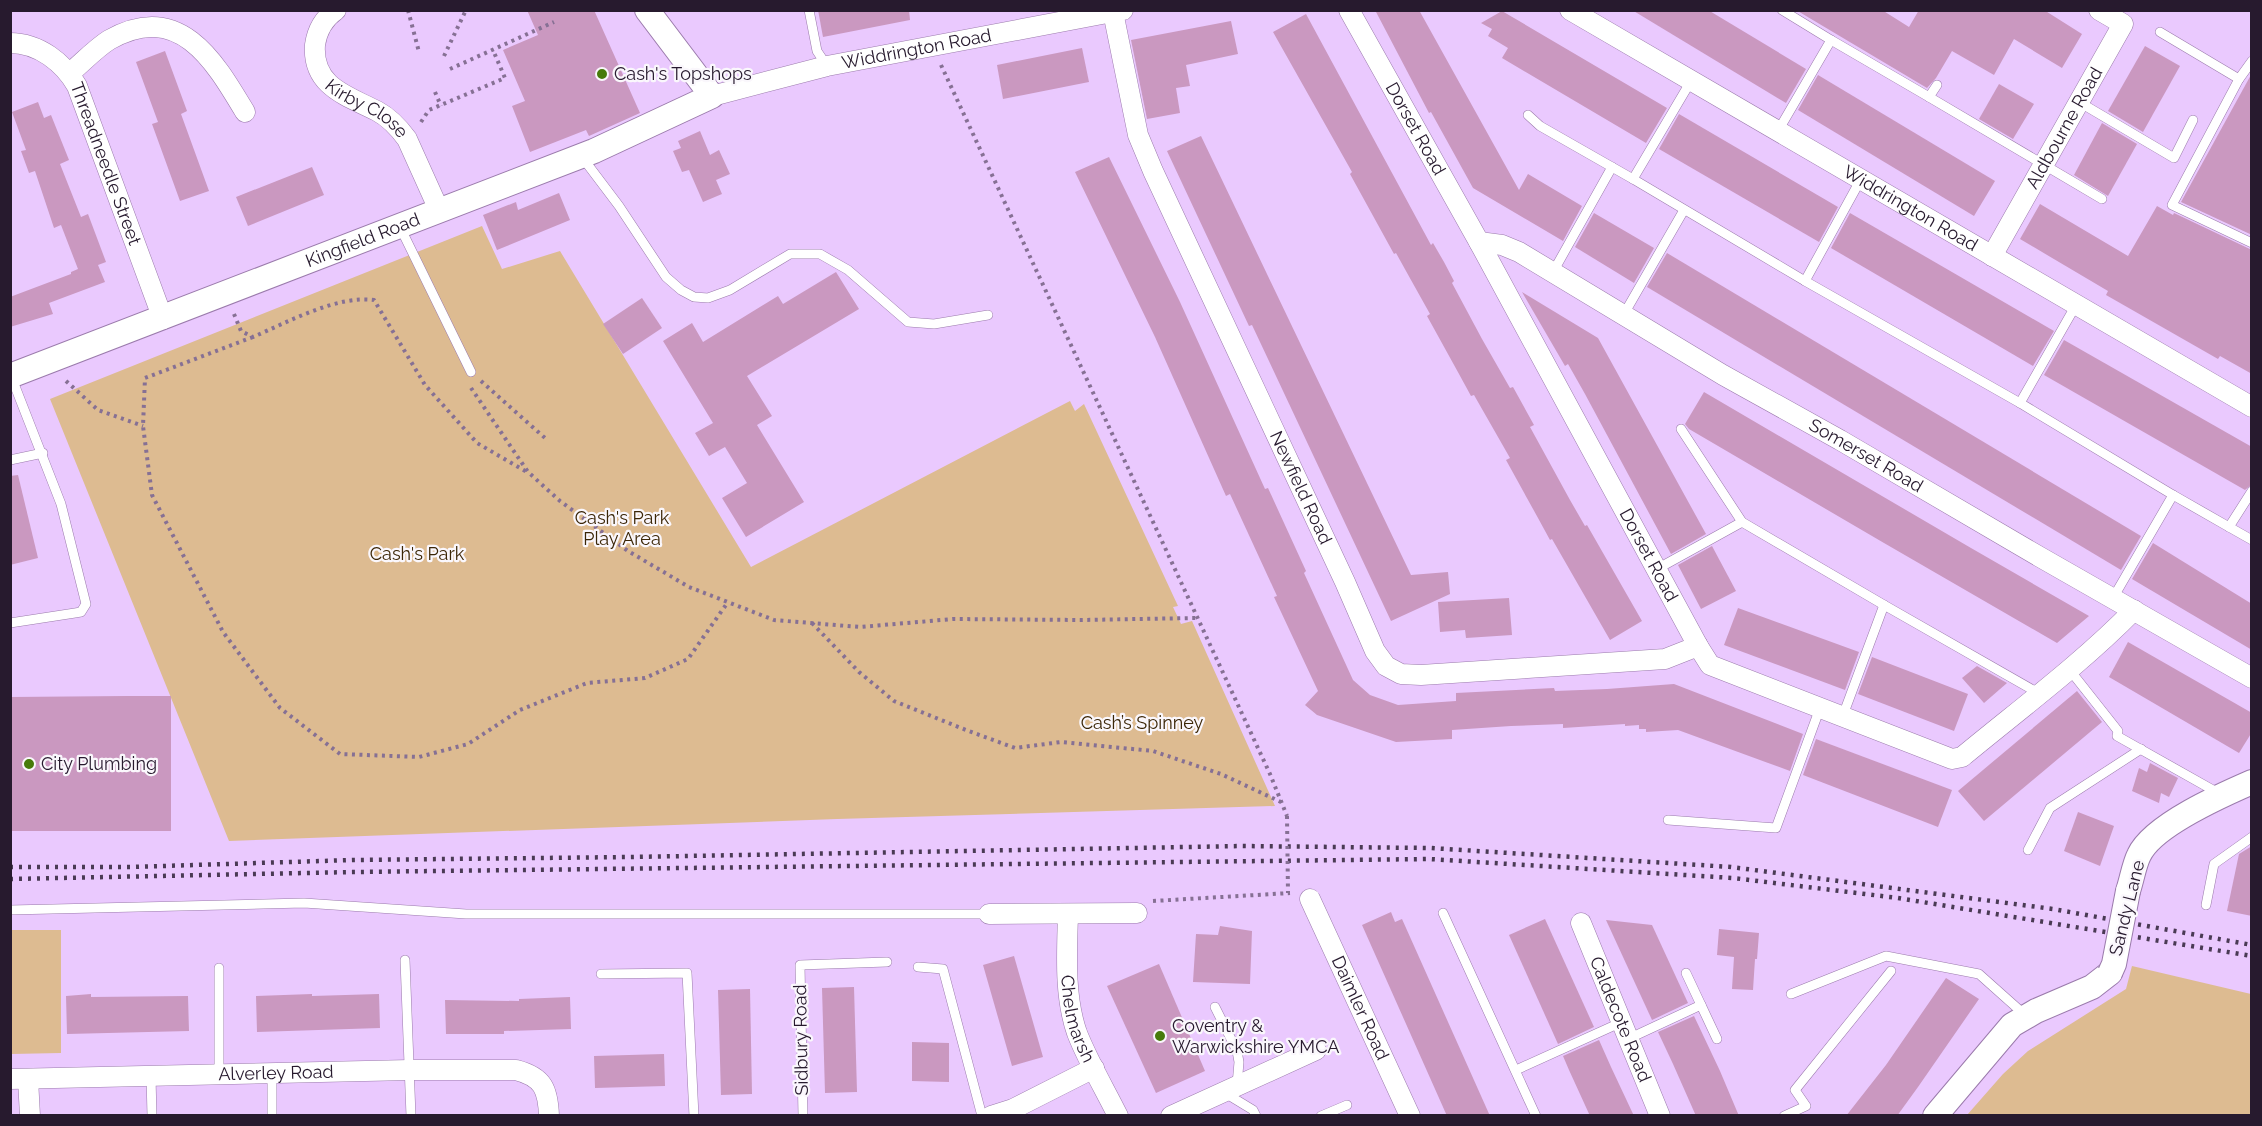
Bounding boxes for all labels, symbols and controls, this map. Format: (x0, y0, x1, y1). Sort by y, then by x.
street label: Widdrington Road (840, 24, 993, 73)
place label: Cash's Topshops (614, 63, 752, 84)
street label: Aldbourne Road (2021, 63, 2106, 192)
marker: Cash's Topshops (595, 67, 609, 81)
street label: Kirby Close (321, 74, 413, 142)
street label: Dorset Road (1382, 78, 1450, 178)
street label: Threadneedle Street (66, 79, 146, 248)
street label: Widdrington Road (1840, 160, 1982, 255)
street label: Kingfield Road (302, 208, 423, 271)
street label: Somerset Road (1806, 414, 1927, 496)
street label: Newfield Road (1266, 428, 1337, 547)
street label: Dorset Road (1615, 505, 1683, 605)
park label: Cash's Park Play Area (575, 507, 670, 549)
park label: Cash's Park (370, 543, 465, 564)
park label: Cash’s Spinney (1081, 712, 1204, 733)
place label: City Plumbing (41, 753, 157, 774)
marker: City Plumbing (22, 757, 36, 771)
street label: Sandy Lane (2105, 858, 2149, 958)
street label: Daimler Road (1328, 952, 1394, 1063)
street label: Caldecote Road (1586, 953, 1656, 1085)
street label: Chelmarsh (1057, 974, 1100, 1066)
street label: Sidbury Road (789, 984, 812, 1096)
place label: Coventry & Warwickshire YMCA (1172, 1015, 1339, 1057)
marker: Coventry & Warwickshire YMCA (1153, 1029, 1167, 1043)
street label: Alverley Road (218, 1061, 334, 1084)

